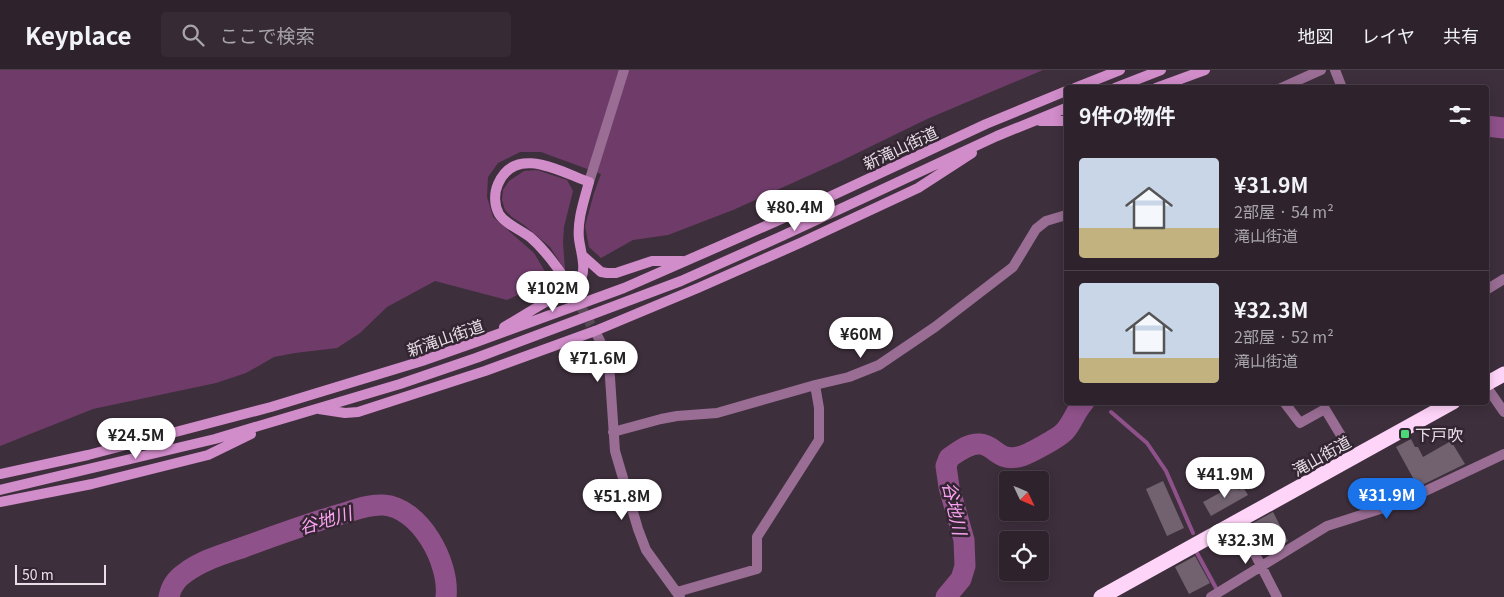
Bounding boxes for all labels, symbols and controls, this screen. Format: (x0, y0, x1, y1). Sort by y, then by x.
search box (161, 12, 511, 57)
text: Keyplace (25, 17, 131, 52)
icon: search (179, 21, 207, 49)
text: ここで検索 (219, 21, 314, 48)
text: 地図 (1298, 22, 1334, 48)
text: レイヤ (1362, 22, 1415, 48)
text: 共有 (1443, 22, 1479, 48)
text: 9件の物件 (1079, 100, 1175, 130)
icon: filters (1446, 101, 1474, 129)
street label: 新滝山街道 (859, 119, 941, 175)
text: ¥31.9M (1234, 169, 1308, 199)
icon: home (1119, 178, 1179, 238)
pin: ¥80.4M (754, 190, 836, 232)
text: ¥80.4M (767, 194, 823, 218)
text: 2部屋 · 54 m² (1234, 199, 1334, 223)
text: 滝山街道 (1234, 223, 1298, 247)
pin: ¥102M (518, 270, 588, 313)
text: ¥102M (527, 275, 579, 299)
text: ¥32.3M (1234, 294, 1308, 324)
icon: home (1119, 303, 1179, 363)
street label: 新滝山街道 (403, 313, 487, 361)
pin: ¥60M (831, 316, 891, 359)
text: ¥60M (840, 321, 882, 345)
text: 2部屋 · 52 m² (1234, 324, 1334, 348)
pin: ¥71.6M (557, 340, 639, 383)
text: ¥71.6M (570, 345, 626, 369)
text: 滝山街道 (1234, 348, 1298, 372)
pin: ¥24.5M (95, 418, 177, 460)
text: ¥24.5M (108, 422, 164, 446)
place label: 下戸吹 (1415, 422, 1463, 446)
marker: 下戸吹 (1399, 428, 1411, 440)
street label: 滝山街道 (1287, 429, 1355, 481)
pin: ¥41.9M (1184, 456, 1266, 499)
text: ¥41.9M (1197, 461, 1253, 485)
north arrow (999, 471, 1049, 521)
map controls (999, 471, 1049, 581)
pin: ¥51.8M (581, 478, 663, 521)
pin: ¥31.9M (1346, 478, 1428, 520)
water label: 谷地川 (938, 479, 975, 539)
text: ¥31.9M (1359, 482, 1415, 506)
text: ¥51.8M (594, 483, 650, 507)
water label: 谷地川 (295, 498, 357, 539)
pin: ¥32.3M (1205, 522, 1287, 565)
text: ¥32.3M (1218, 527, 1274, 551)
button: locate (999, 531, 1049, 581)
scale bar (15, 562, 106, 585)
text: 50 m (22, 564, 54, 584)

